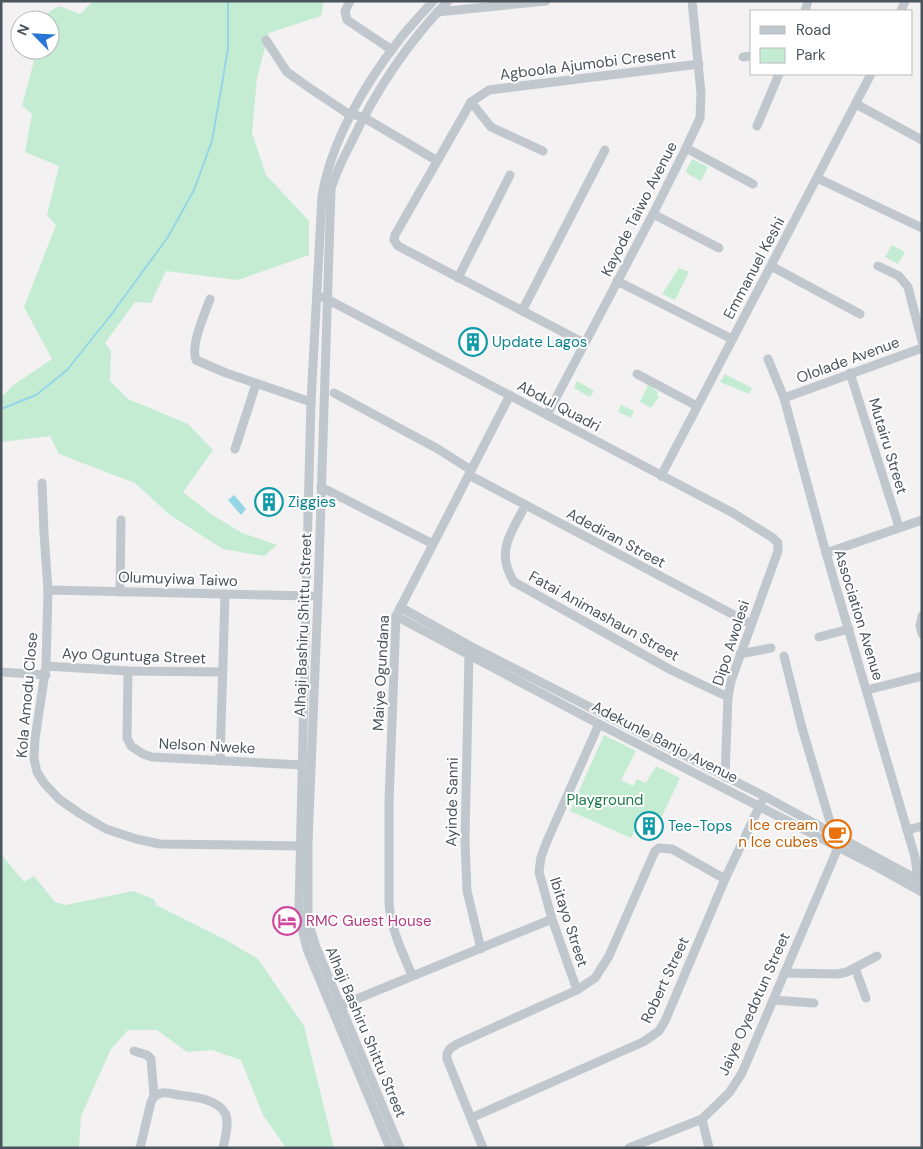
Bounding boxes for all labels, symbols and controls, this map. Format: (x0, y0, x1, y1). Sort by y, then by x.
north arrow (10, 10, 60, 60)
legend (750, 10, 913, 75)
text: Road (796, 20, 831, 40)
text: N (13, 21, 33, 38)
street label: Agboola Ajumobi Cresent (499, 43, 677, 85)
text: Park (796, 45, 826, 65)
street label: Kayode Taiwo Avenue (596, 138, 682, 280)
street label: Emmanuel Keshi (719, 213, 789, 323)
building icon: Update Lagos (458, 327, 488, 357)
place label: Update Lagos (492, 332, 587, 352)
street label: Ololade Avenue (794, 332, 902, 388)
street label: Abdul Quadri (514, 376, 604, 436)
street label: Mutairu Street (864, 396, 912, 497)
building icon: Ziggies (254, 487, 284, 517)
place label: Ziggies (288, 492, 336, 512)
street label: Adediran Street (563, 504, 669, 573)
street label: Alhaji Bashiru Shittu Street (290, 532, 316, 717)
street label: Association Avenue (830, 547, 888, 683)
street label: Fatai Animashaun Street (525, 566, 683, 666)
street label: Olumuyiwa Taiwo (118, 567, 238, 591)
street label: Dipo Awolesi (708, 598, 754, 688)
street label: Maiye Ogundana (368, 615, 394, 731)
street label: Kola Amodu Close (12, 631, 42, 759)
street label: Ayo Oguntuga Street (62, 643, 207, 669)
street label: Adekunle Banjo Avenue (589, 696, 741, 788)
street label: Nelson Nweke (158, 733, 256, 759)
street label: Ayinde Sanni (441, 757, 463, 847)
park label: Playground (567, 790, 644, 810)
building icon: Tee-Tops (634, 811, 664, 841)
place label: Ice cream n Ice cubes (738, 815, 818, 852)
place label: Tee-Tops (668, 816, 732, 836)
cafe icon: Ice cream n Ice cubes (822, 819, 852, 849)
street label: Ibitayo Street (545, 875, 593, 970)
hotel icon: RMC Guest House (272, 906, 302, 936)
place label: RMC Guest House (306, 911, 432, 931)
street label: Jaiye Oyedotun Street (713, 929, 795, 1079)
street label: Robert Street (636, 933, 694, 1026)
street label: Alhaji Bashiru Shittu Street (321, 943, 411, 1121)

